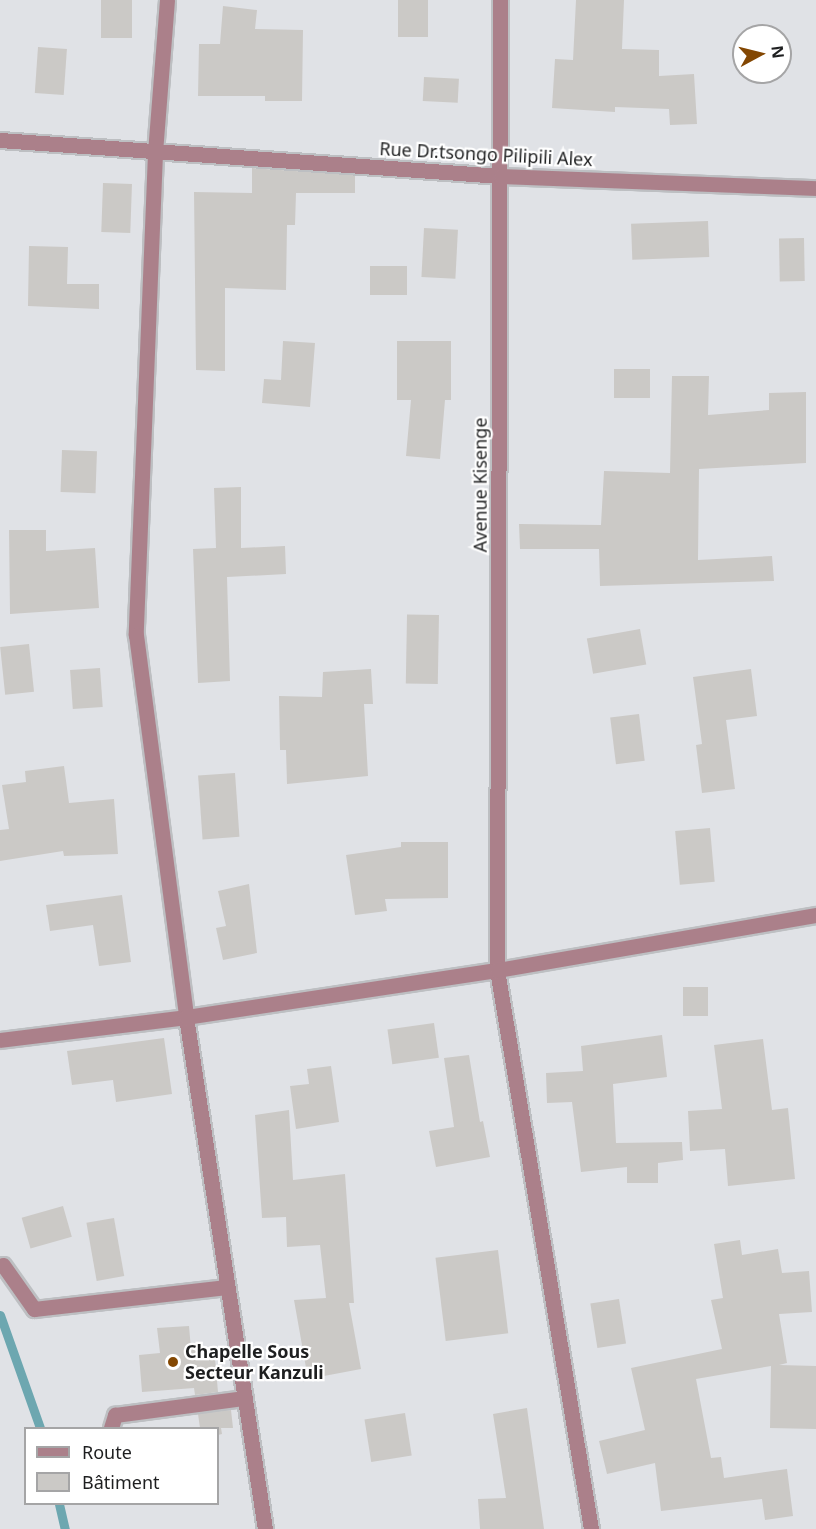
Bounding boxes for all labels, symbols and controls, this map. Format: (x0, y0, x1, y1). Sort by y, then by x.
north arrow (732, 24, 792, 84)
text: N (766, 44, 790, 60)
street label: Rue Dr.tsongo Pilipili Alex (379, 138, 593, 170)
street label: Avenue Kisenge (469, 418, 491, 552)
place label: Chapelle Sous Secteur Kanzuli (185, 1341, 324, 1384)
marker: Chapelle Sous Secteur Kanzuli (166, 1355, 180, 1369)
legend (24, 1427, 219, 1505)
text: Route (82, 1440, 132, 1464)
text: Bâtiment (82, 1470, 160, 1494)

